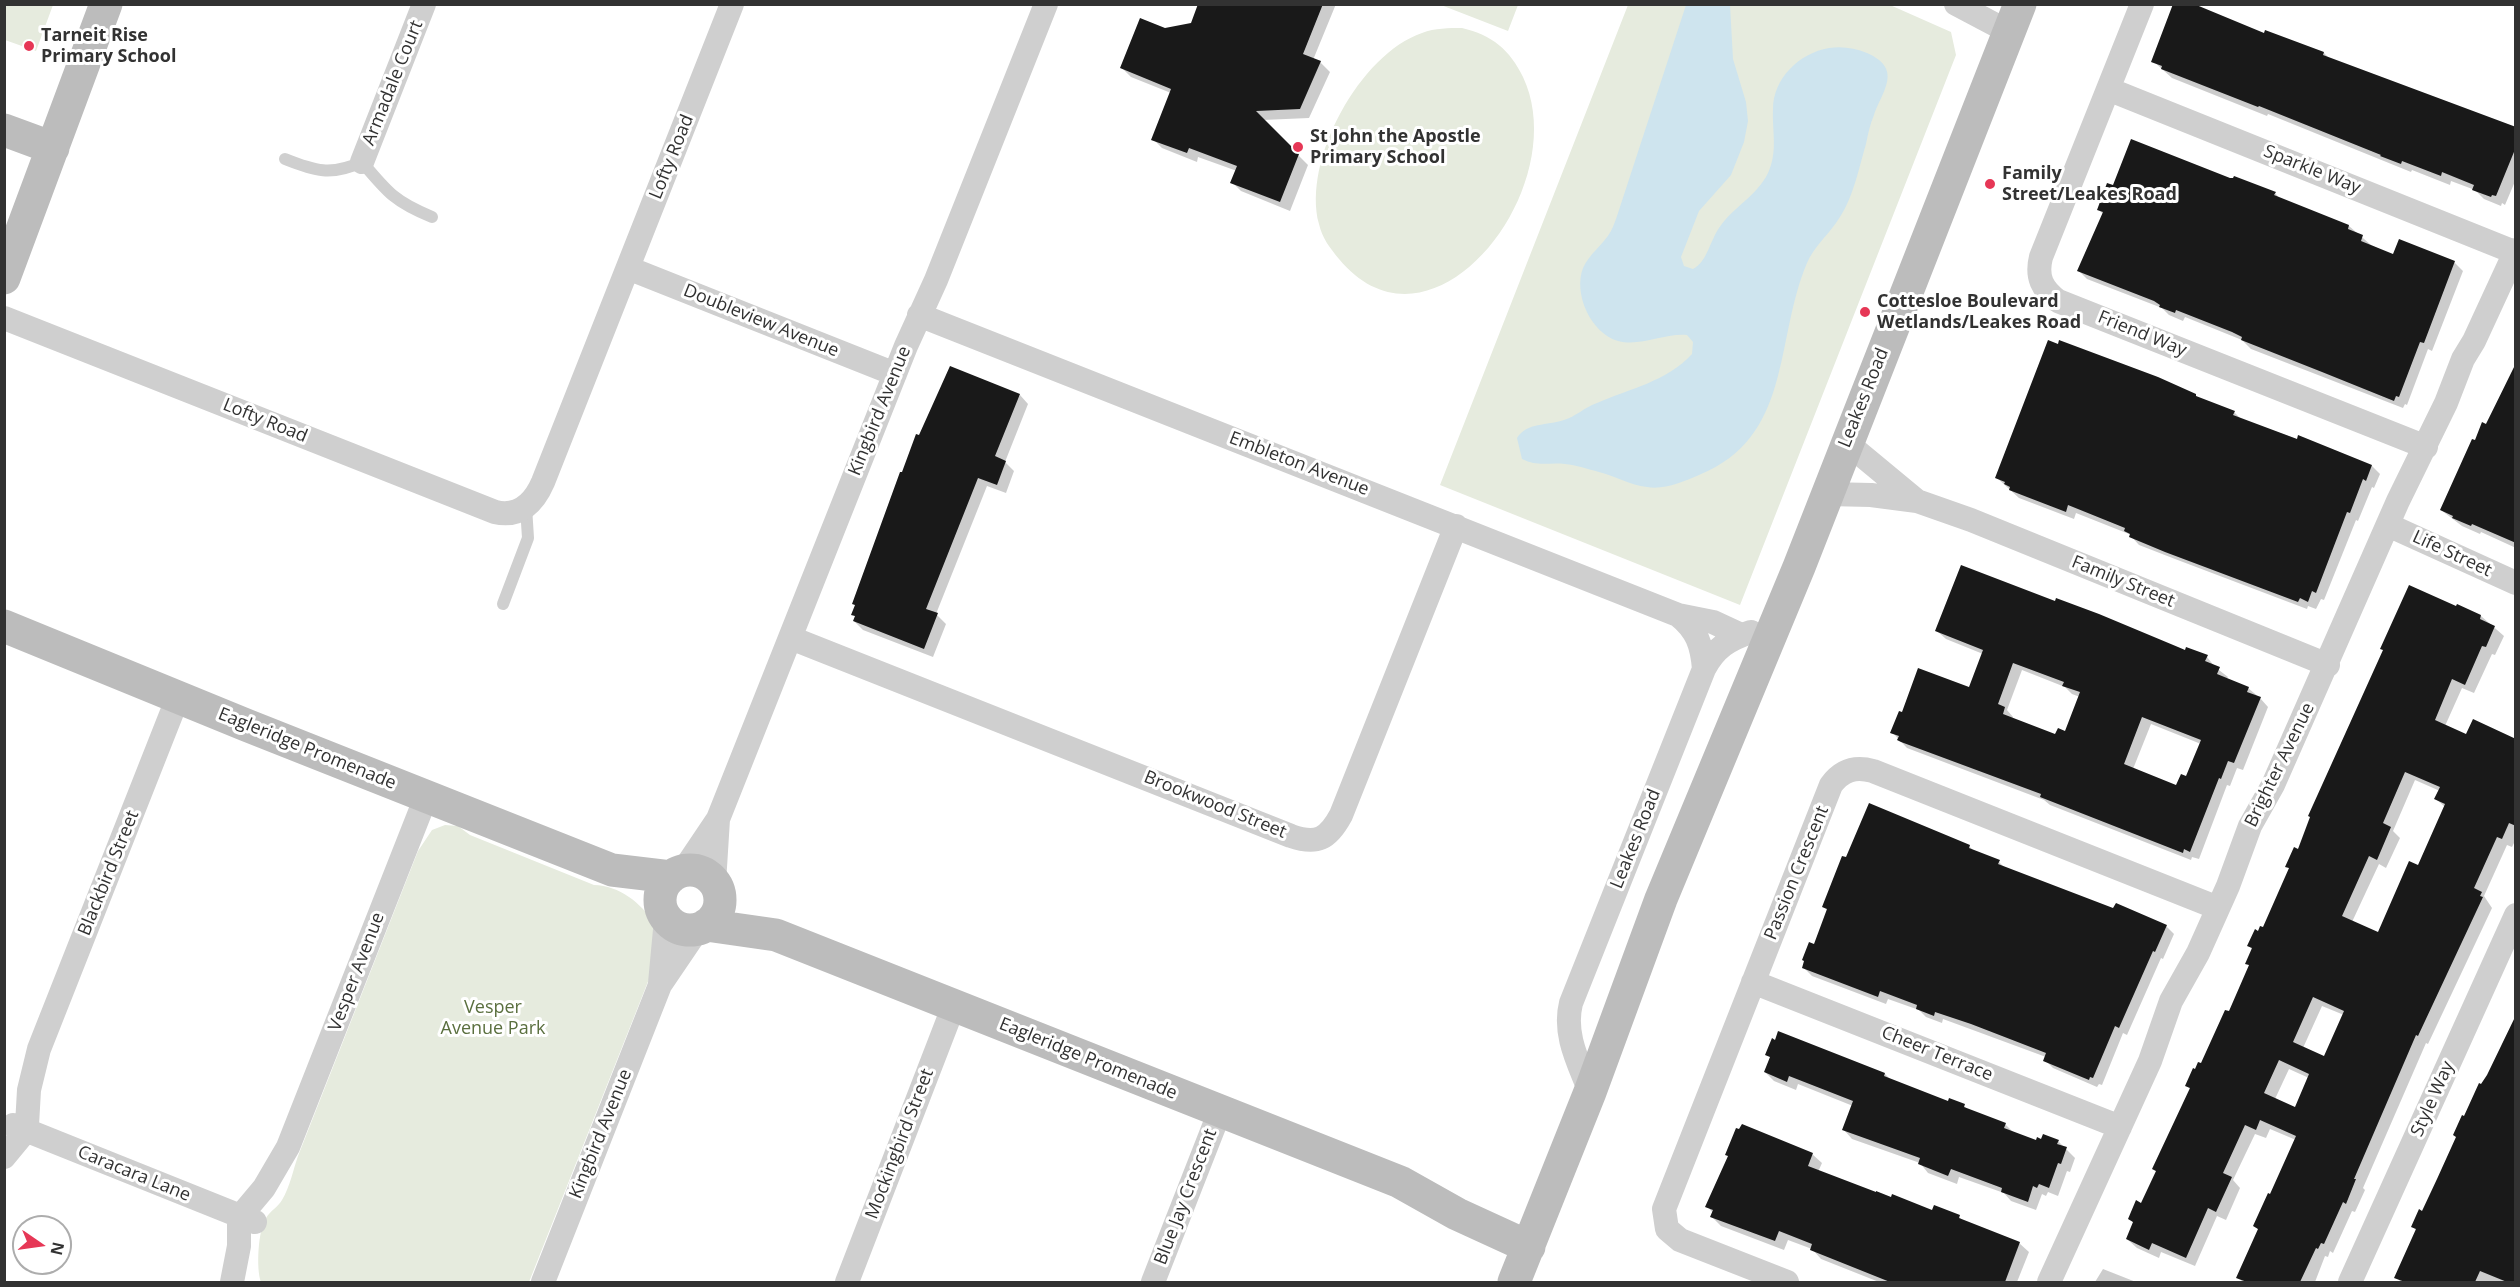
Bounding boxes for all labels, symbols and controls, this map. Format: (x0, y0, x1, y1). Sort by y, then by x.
street label: Armadale Court (358, 17, 428, 149)
place label: Tarneit Rise Primary School (41, 25, 176, 68)
marker: Tarneit Rise Primary School (22, 39, 36, 53)
street label: Lofty Road (645, 112, 699, 202)
place label: St John the Apostle Primary School (1310, 126, 1481, 168)
marker: St John the Apostle Primary School (1291, 140, 1305, 154)
street label: Sparkle Way (2260, 141, 2364, 199)
place label: Family Street/Leakes Road (2002, 163, 2177, 206)
marker: Family Street/Leakes Road (1983, 177, 1997, 191)
street label: Doubleview Avenue (680, 280, 842, 362)
place label: Cottesloe Boulevard Wetlands/Leakes Road (1877, 291, 2081, 334)
marker: Cottesloe Boulevard Wetlands/Leakes Road (1858, 305, 1872, 319)
street label: Friend Way (2095, 306, 2189, 362)
street label: Kingbird Avenue (844, 343, 916, 479)
street label: Leakes Road (1834, 345, 1894, 451)
street label: Lofty Road (220, 394, 310, 448)
street label: Embleton Avenue (1226, 427, 1372, 501)
street label: Life Street (2409, 526, 2495, 582)
street label: Family Street (2068, 552, 2178, 612)
street label: Brighter Avenue (2241, 699, 2319, 831)
street label: Eagleridge Promenade (215, 703, 399, 795)
street label: Brookwood Street (1141, 767, 1289, 843)
street label: Leakes Road (1606, 786, 1666, 892)
street label: Passion Crescent (1760, 803, 1834, 943)
street label: Blackbird Street (74, 807, 144, 939)
street label: Vesper Avenue (324, 910, 390, 1034)
park label: Vesper Avenue Park (441, 997, 545, 1040)
street label: Eagleridge Promenade (996, 1013, 1180, 1105)
street label: Cheer Terrace (1878, 1022, 1996, 1086)
street label: Style Way (2407, 1058, 2459, 1140)
street label: Kingbird Avenue (565, 1066, 637, 1202)
street label: Mockingbird Street (861, 1066, 939, 1222)
street label: Blue Jay Crescent (1150, 1126, 1222, 1268)
street label: Caracara Lane (74, 1142, 194, 1206)
north arrow (12, 1215, 72, 1275)
text: N (45, 1240, 70, 1257)

